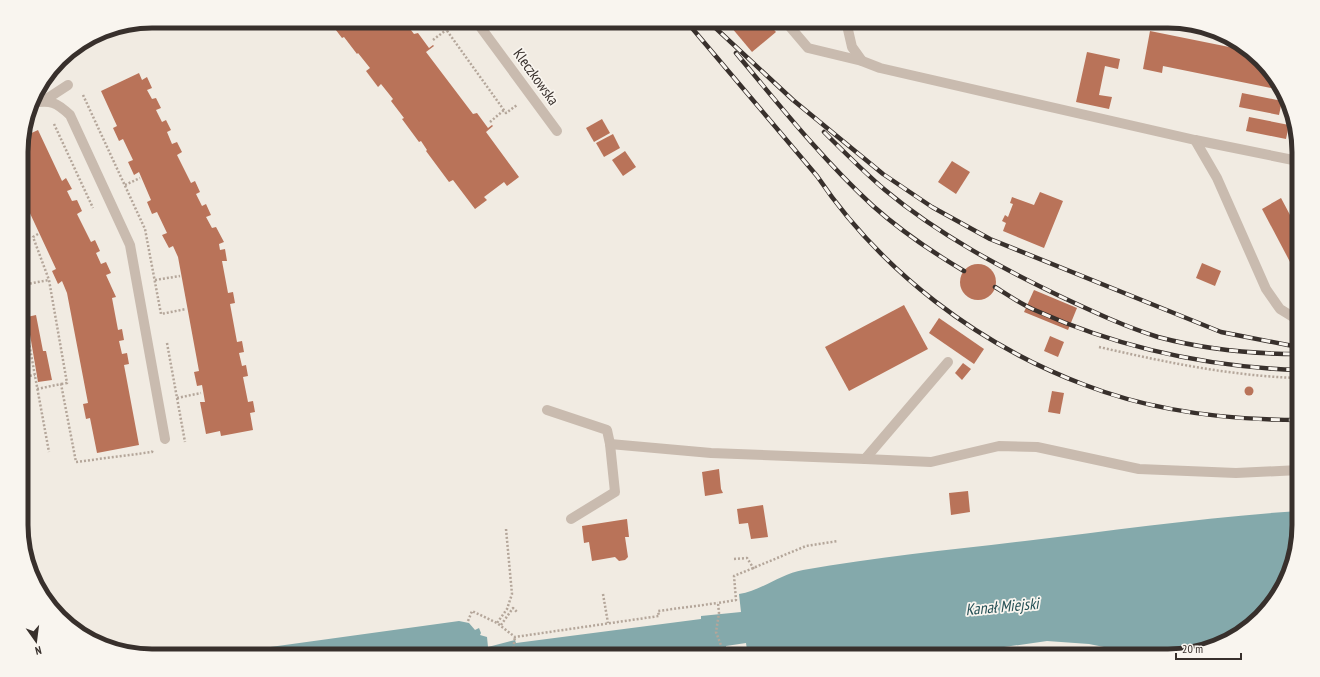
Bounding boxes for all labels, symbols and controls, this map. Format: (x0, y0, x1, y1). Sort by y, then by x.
street label: Kleczkowska (510, 45, 563, 109)
water label: Kanał Miejski (965, 593, 1042, 619)
north arrow (16, 621, 56, 661)
scale bar (1176, 635, 1241, 661)
text: 20 m (1182, 641, 1203, 656)
text: N (34, 643, 43, 658)

